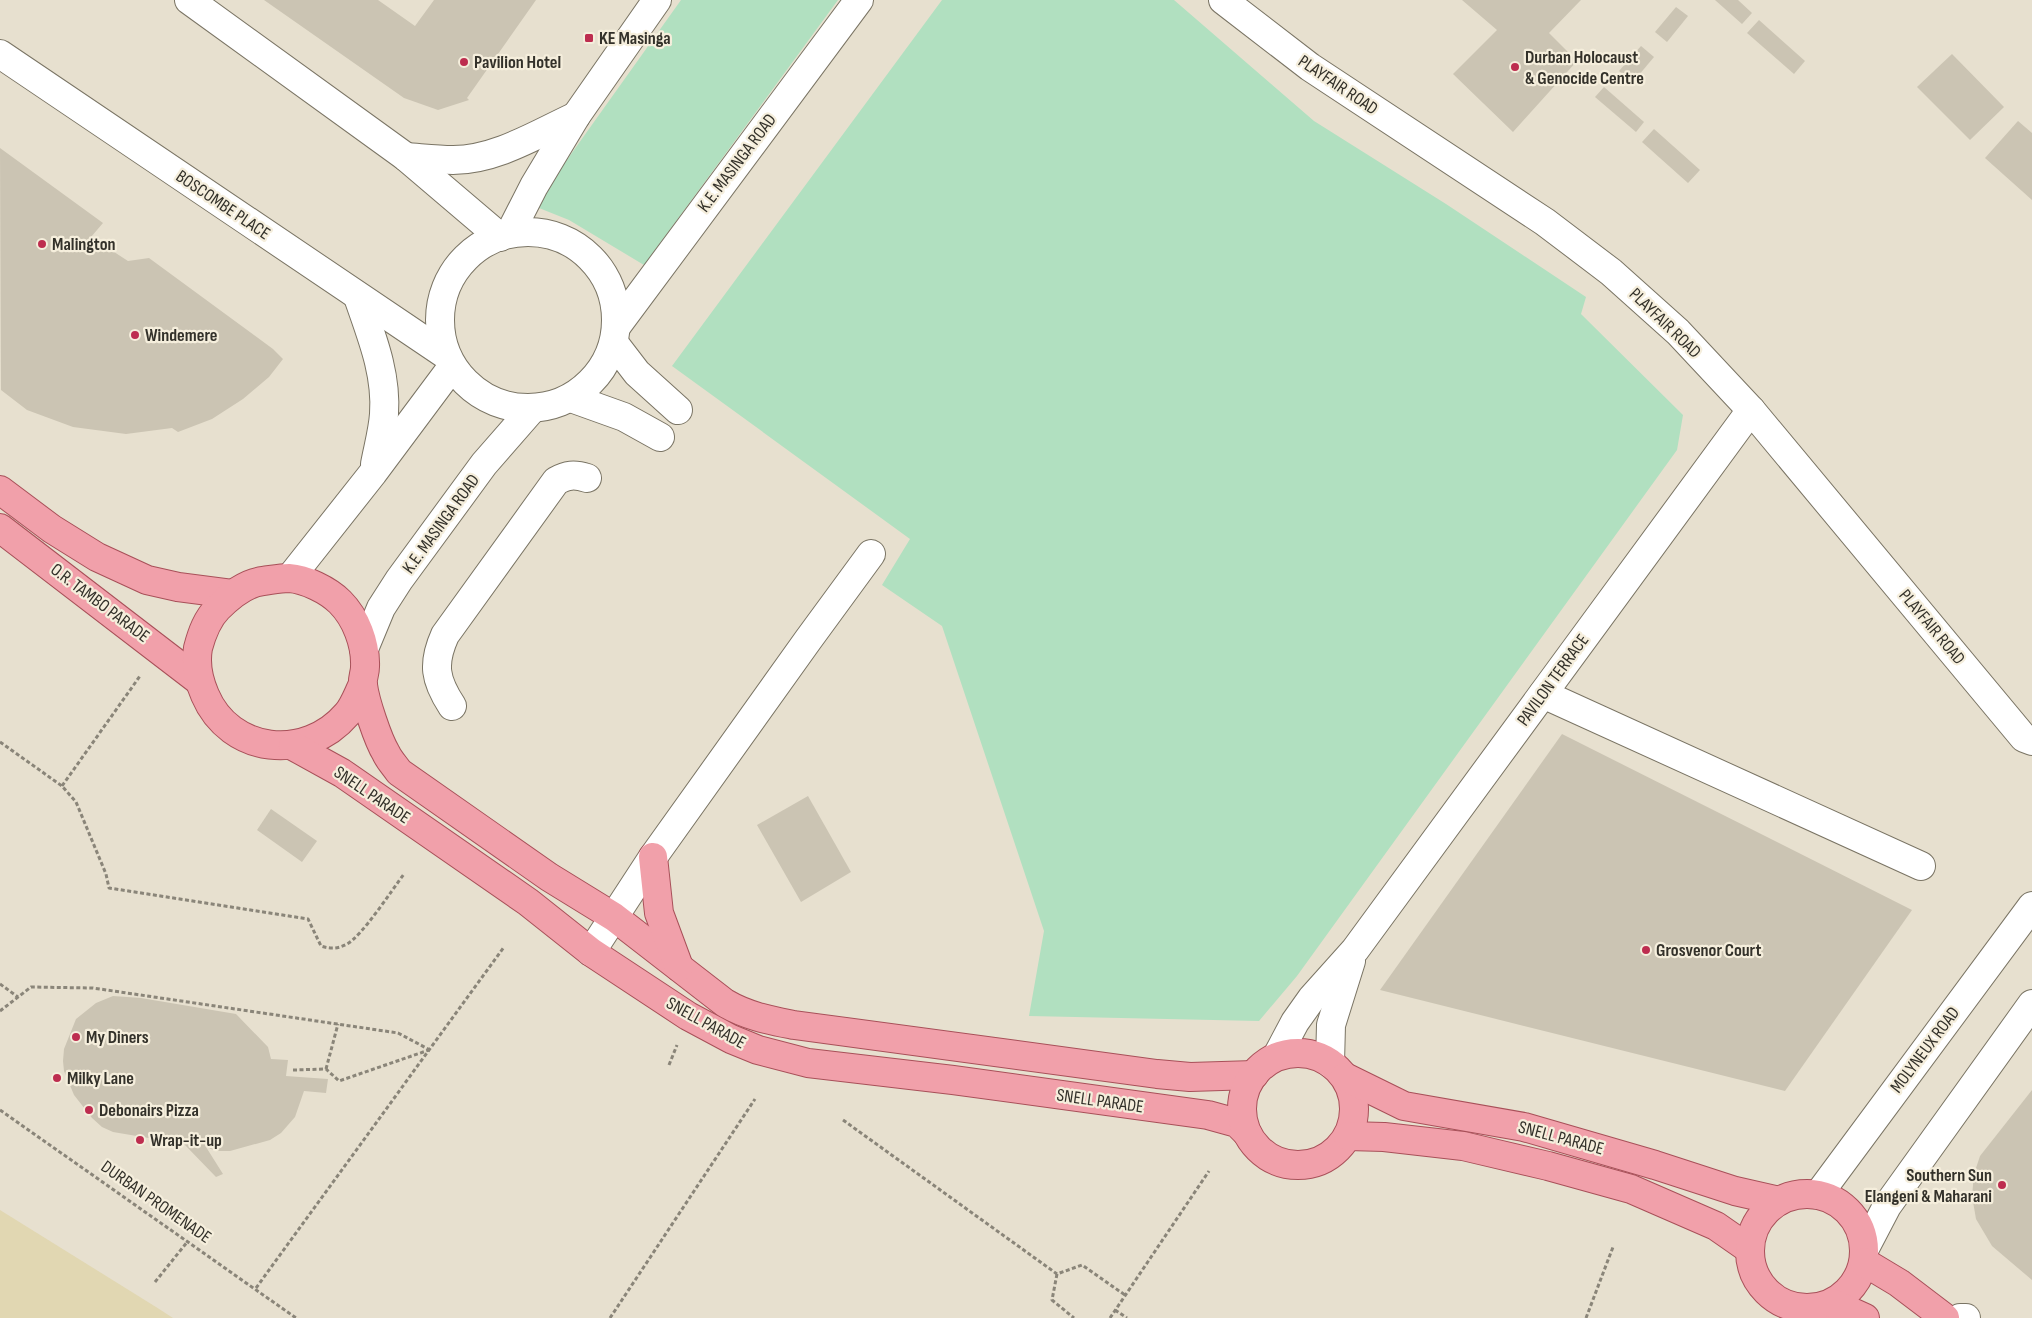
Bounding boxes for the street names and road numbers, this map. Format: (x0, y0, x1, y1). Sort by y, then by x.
street label: PLAYFAIR ROAD (1294, 51, 1382, 119)
street label: K.E. MASINGA ROAD (693, 110, 781, 216)
street label: BOSCOMBE PLACE (172, 166, 274, 244)
street label: PLAYFAIR ROAD (1625, 284, 1705, 362)
street label: K.E. MASINGA ROAD (398, 470, 484, 578)
street label: O.R. TAMBO PARADE (46, 559, 154, 647)
street label: PLAYFAIR ROAD (1895, 585, 1969, 669)
street label: PAVILON TERRACE (1513, 630, 1593, 730)
street label: SNELL PARADE (330, 762, 414, 828)
street label: SNELL PARADE (663, 993, 749, 1053)
street label: MOLYNEUX ROAD (1886, 1003, 1964, 1097)
street label: SNELL PARADE (1055, 1085, 1145, 1117)
street label: SNELL PARADE (1516, 1117, 1606, 1159)
street label: DURBAN PROMENADE (97, 1156, 215, 1248)

